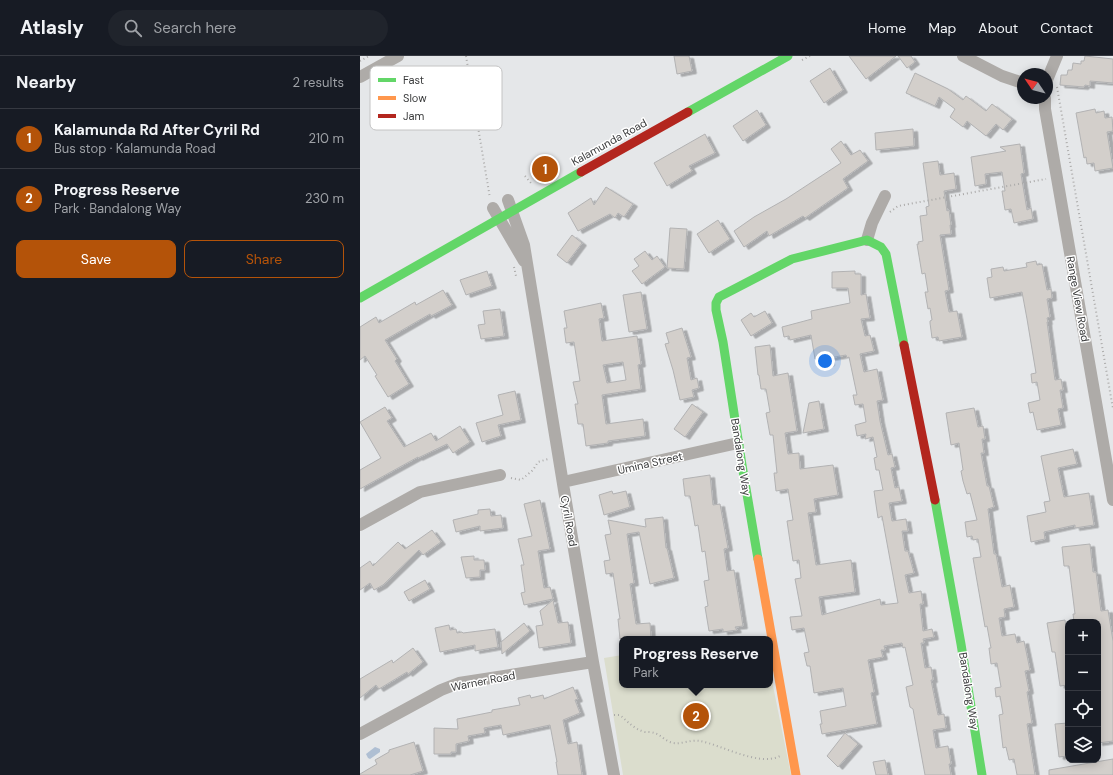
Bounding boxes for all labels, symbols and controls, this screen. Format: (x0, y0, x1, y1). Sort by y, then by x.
search box (108, 10, 388, 46)
text: Atlasly (20, 15, 84, 40)
icon: search (122, 17, 144, 39)
text: Search here (154, 18, 236, 38)
text: Home (868, 19, 906, 37)
text: Map (928, 19, 956, 37)
text: About (978, 19, 1018, 37)
text: Contact (1040, 19, 1093, 37)
legend (370, 66, 502, 130)
north arrow (1017, 68, 1053, 104)
text: Nearby (16, 71, 76, 93)
text: Fast (403, 73, 424, 87)
text: 2 results (293, 74, 344, 91)
text: Slow (403, 91, 427, 105)
text: Jam (403, 109, 424, 123)
street label: Kalamunda Road (569, 115, 649, 169)
text: Kalamunda Rd After Cyril Rd (54, 120, 260, 140)
text: 1 (27, 130, 31, 147)
text: 210 m (309, 130, 344, 147)
text: Bus stop · Kalamunda Road (54, 140, 216, 157)
pin: 1 (532, 154, 558, 184)
text: Progress Reserve (54, 180, 180, 200)
text: 2 (25, 190, 33, 207)
text: 230 m (305, 190, 344, 207)
text: Park · Bandalong Way (54, 200, 182, 217)
button: Save (16, 240, 176, 278)
button: Share (184, 240, 344, 278)
street label: Range View Road (1064, 255, 1092, 343)
your location (815, 351, 835, 371)
street label: Bandalong Way (728, 417, 754, 497)
street label: Umina Street (616, 449, 684, 477)
street label: Cyril Road (558, 494, 580, 548)
map controls (1065, 619, 1101, 763)
button: + (1065, 619, 1101, 655)
popup (619, 636, 773, 688)
text: Progress Reserve (633, 644, 759, 664)
street label: Bandalong Way (956, 651, 982, 731)
button: − (1065, 655, 1101, 691)
text: Park (633, 664, 659, 681)
street label: Warner Road (450, 668, 516, 694)
button: locate (1065, 691, 1101, 727)
pin: 2 (683, 701, 709, 731)
button: layers (1065, 727, 1101, 763)

